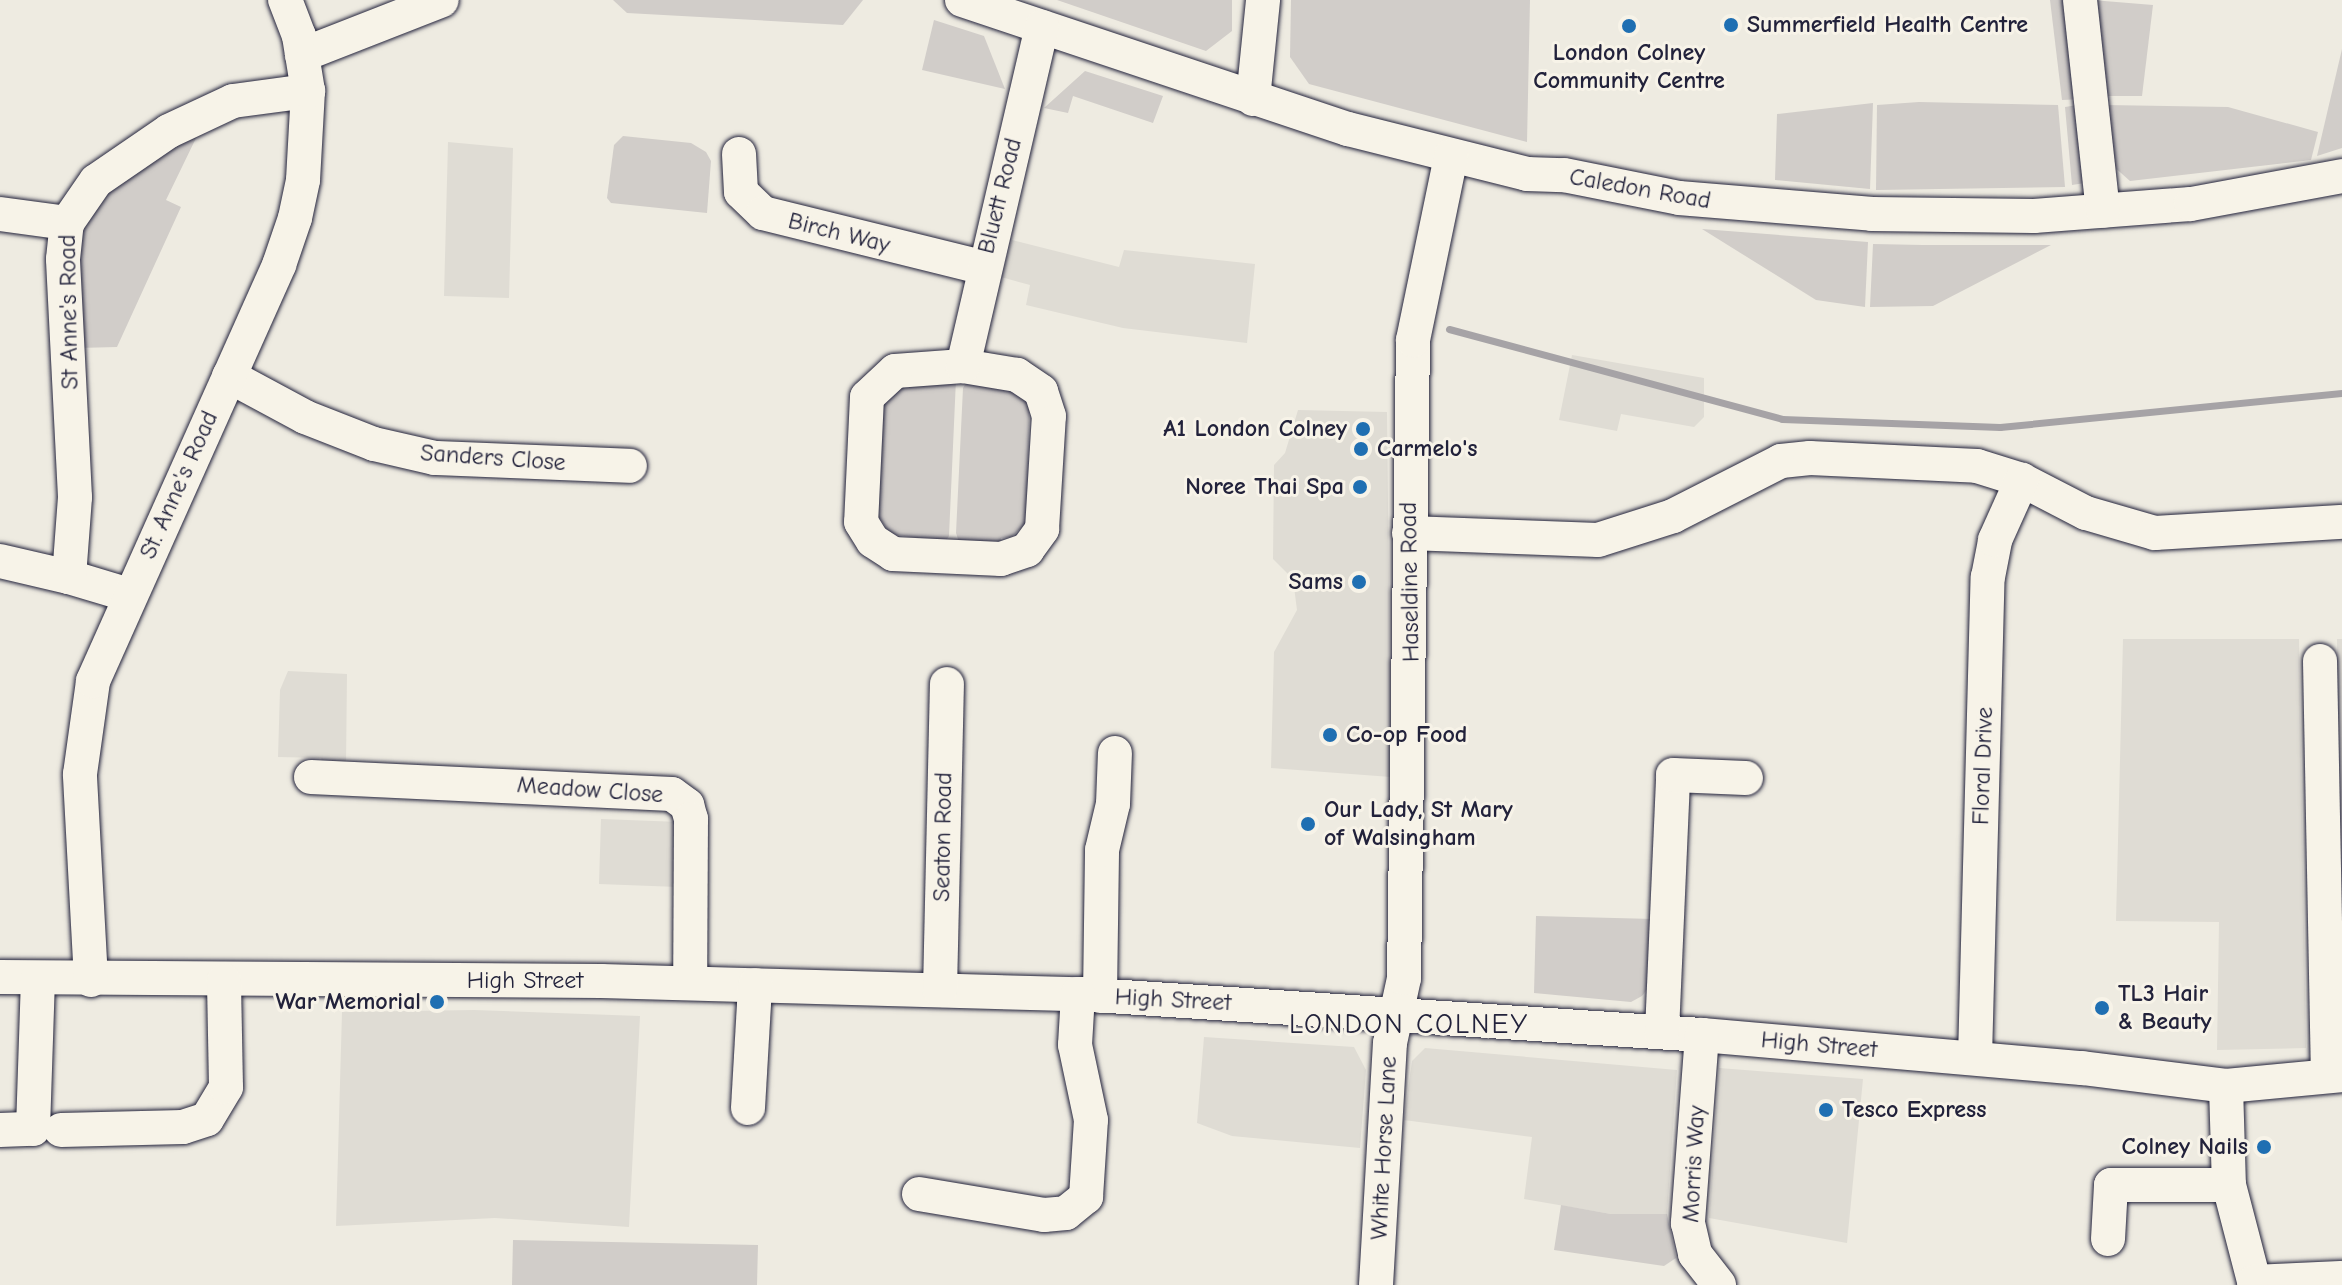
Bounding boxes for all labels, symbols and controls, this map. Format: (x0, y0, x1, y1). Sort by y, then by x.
place label: Summerfield Health Centre (1747, 11, 2028, 39)
marker: Summerfield Health Centre (1722, 16, 1740, 34)
marker: London Colney Community Centre (1620, 17, 1638, 35)
place label: London Colney Community Centre (1533, 39, 1725, 95)
street label: Bluett Road (972, 135, 1028, 257)
street label: Caledon Road (1567, 162, 1713, 216)
street label: Birch Way (785, 206, 893, 260)
street label: St Anne's Road (53, 234, 85, 390)
street label: St. Anne's Road (134, 407, 224, 563)
place label: A1 London Colney (1163, 415, 1347, 443)
marker: A1 London Colney (1354, 420, 1372, 438)
place label: Carmelo's (1377, 435, 1477, 463)
street label: Sanders Close (419, 439, 567, 477)
marker: Carmelo's (1352, 440, 1370, 458)
place label: Noree Thai Spa (1185, 473, 1344, 501)
marker: Noree Thai Spa (1351, 478, 1369, 496)
street label: Haseldine Road (1394, 502, 1426, 662)
place label: Sams (1288, 568, 1343, 596)
marker: Sams (1350, 573, 1368, 591)
street label: Floral Drive (1967, 706, 1999, 826)
place label: Co-op Food (1346, 721, 1467, 749)
marker: Co-op Food (1321, 726, 1339, 744)
street label: Meadow Close (516, 771, 664, 809)
street label: Seaton Road (927, 772, 959, 902)
place label: Our Lady, St Mary of Walsingham (1324, 796, 1513, 852)
marker: Our Lady, St Mary of Walsingham (1299, 815, 1317, 833)
street label: High Street (467, 967, 583, 995)
place label: TL3 Hair & Beauty (2118, 980, 2211, 1036)
street label: High Street (1114, 983, 1232, 1017)
place label: War Memorial (275, 988, 421, 1016)
marker: War Memorial (428, 993, 446, 1011)
marker: TL3 Hair & Beauty (2093, 999, 2111, 1017)
district label: LONDON COLNEY (1289, 1007, 1529, 1041)
street label: High Street (1760, 1026, 1878, 1064)
street label: White Horse Lane (1365, 1055, 1403, 1241)
place label: Tesco Express (1842, 1096, 1987, 1124)
marker: Tesco Express (1817, 1101, 1835, 1119)
street label: Morris Way (1677, 1105, 1711, 1223)
place label: Colney Nails (2122, 1133, 2248, 1161)
marker: Colney Nails (2255, 1138, 2273, 1156)

